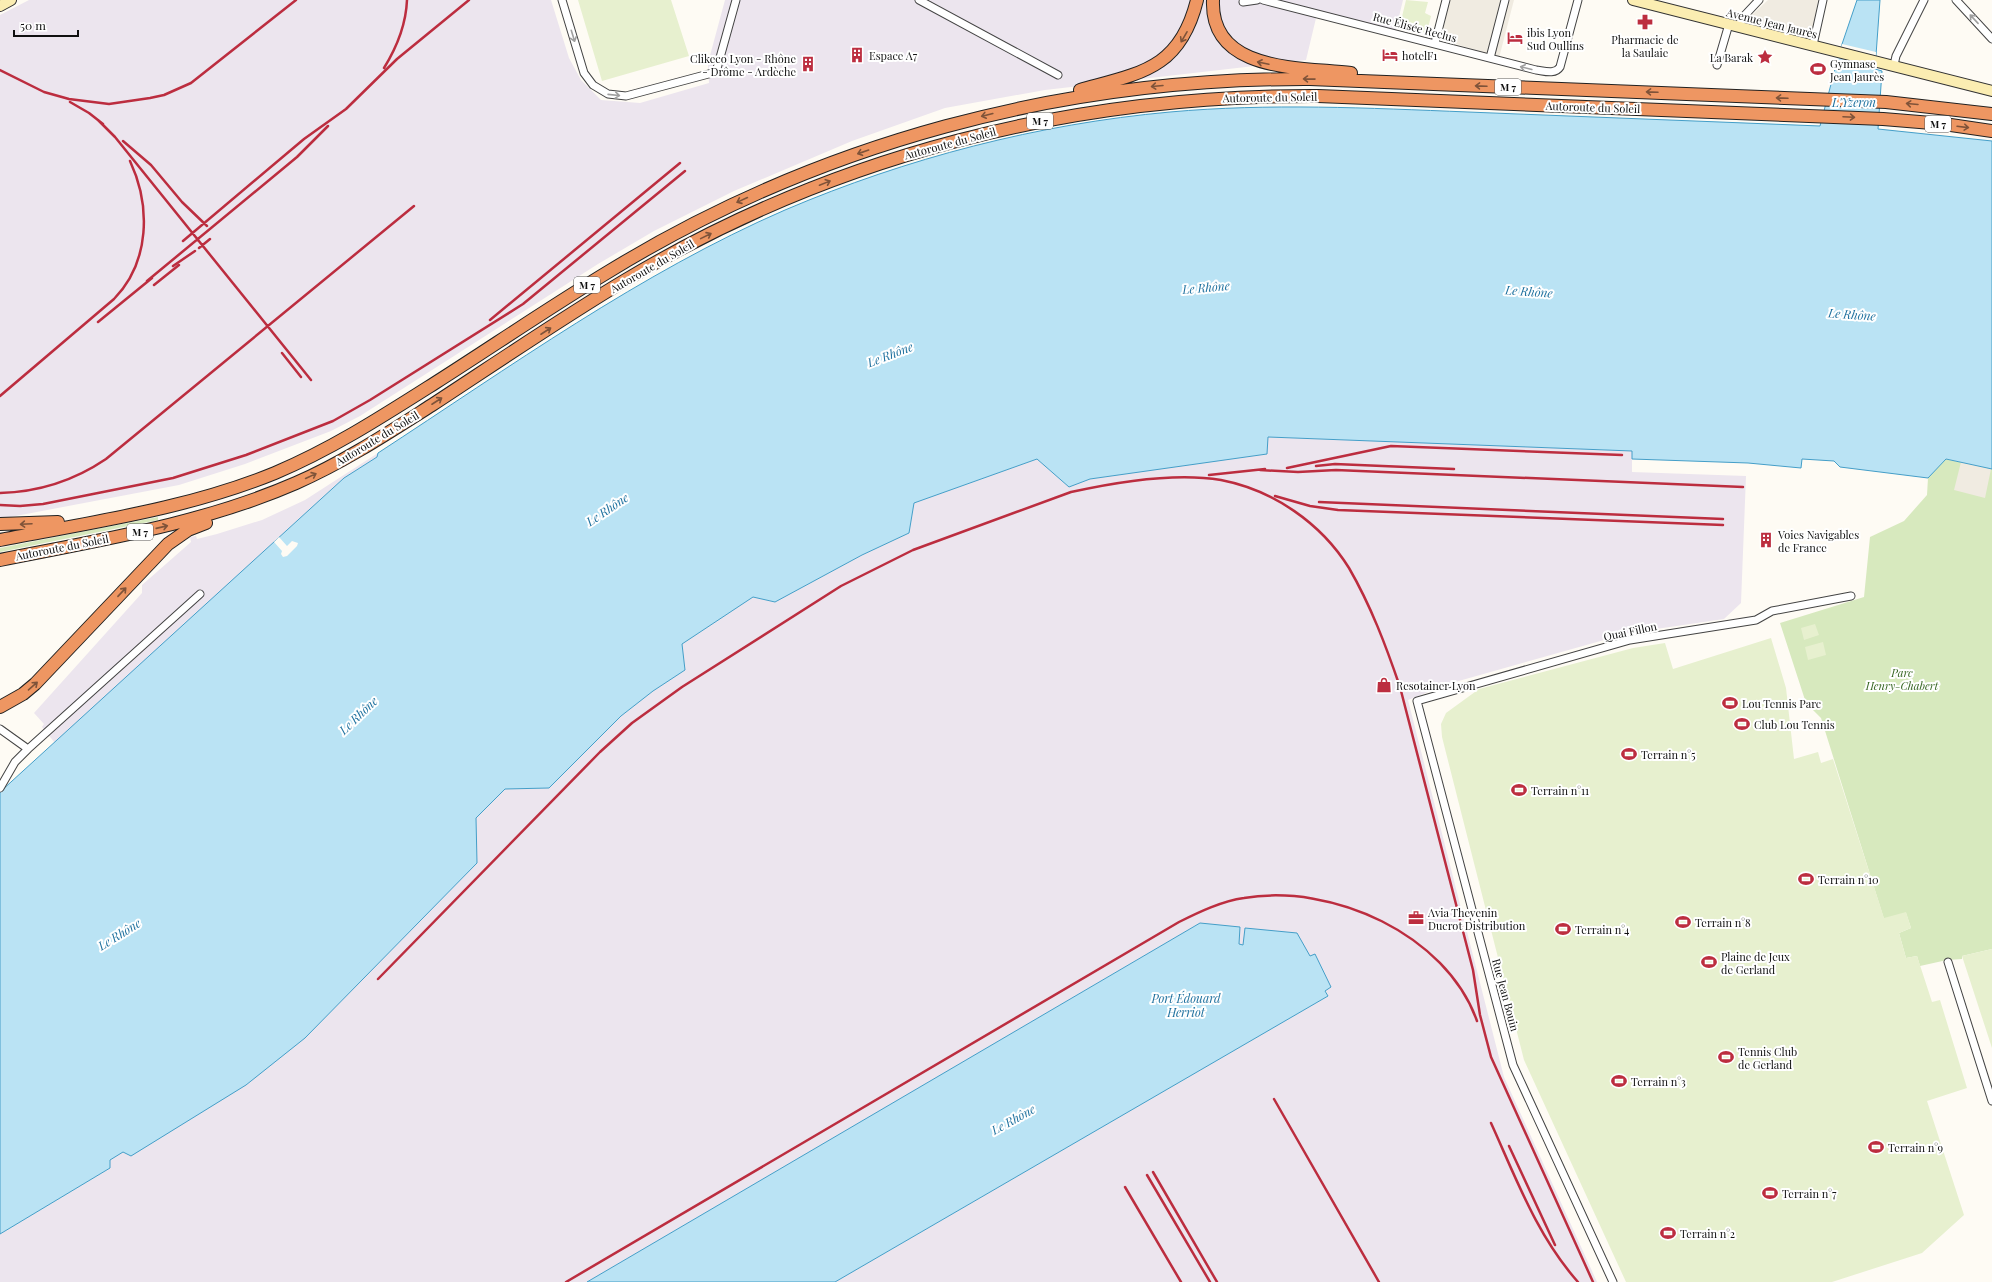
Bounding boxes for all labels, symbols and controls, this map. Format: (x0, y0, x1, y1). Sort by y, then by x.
street label: Avenue Jean Jaurès (1724, 4, 1819, 42)
street label: Rue Élisée Reclus (1371, 9, 1459, 45)
scale bar (14, 12, 78, 38)
pharmacy icon: Pharmacie de la Saulaie (1636, 13, 1654, 31)
one-way arrow (1969, 14, 1979, 24)
text: 50 m (20, 17, 46, 33)
place label: ibis Lyon Sud Oullins (1527, 25, 1584, 53)
hotel icon: ibis Lyon Sud Oullins (1506, 29, 1524, 47)
one-way arrow (570, 30, 577, 43)
one-way arrow (1179, 30, 1187, 42)
place label: Pharmacie de la Saulaie (1611, 32, 1679, 60)
building icon: Espace A7 (848, 46, 866, 64)
hotel icon: hotelF1 (1381, 46, 1399, 64)
place label: Espace A7 (869, 48, 918, 63)
place label: hotelF1 (1402, 48, 1437, 63)
place icon: La Barak (1756, 48, 1774, 66)
place label: La Barak (1710, 50, 1753, 65)
place label: Clikeco Lyon - Rhône - Drôme - Ardèche (690, 51, 796, 79)
building icon: Clikeco Lyon - Rhône - Drôme - Ardèche (799, 55, 817, 73)
place label: Gymnase Jean Jaurès (1829, 56, 1884, 84)
one-way arrow (1257, 58, 1270, 66)
sports icon: Gymnase Jean Jaurès (1809, 60, 1827, 78)
one-way arrow (1520, 64, 1533, 71)
one-way arrow (1303, 75, 1316, 83)
road number: M 7 (1495, 79, 1521, 95)
one-way arrow (1151, 82, 1164, 90)
one-way arrow (1475, 82, 1488, 89)
street label: Autoroute du Soleil (1222, 89, 1317, 105)
one-way arrow (1646, 89, 1659, 96)
one-way arrow (607, 91, 620, 98)
one-way arrow (1776, 94, 1789, 101)
water label: L'Yzeron (1831, 94, 1876, 110)
street label: Autoroute du Soleil (1544, 98, 1641, 116)
one-way arrow (1906, 101, 1919, 108)
one-way arrow (981, 112, 994, 120)
road number: M 7 (1027, 113, 1053, 129)
one-way arrow (1842, 114, 1855, 121)
road number: M 7 (1925, 116, 1951, 132)
one-way arrow (1956, 123, 1969, 131)
street label: Autoroute du Soleil (901, 124, 998, 163)
one-way arrow (857, 148, 869, 156)
one-way arrow (819, 179, 831, 186)
one-way arrow (736, 197, 748, 204)
one-way arrow (700, 232, 712, 239)
street label: Autoroute du Soleil (606, 236, 697, 297)
road number: M 7 (574, 277, 600, 293)
water label: Le Rhône (1181, 277, 1230, 297)
water label: Le Rhône (1504, 281, 1553, 301)
water label: Le Rhône (1827, 304, 1876, 324)
one-way arrow (541, 326, 552, 335)
water label: Le Rhône (864, 338, 915, 370)
one-way arrow (431, 397, 442, 405)
street label: Autoroute du Soleil (332, 407, 421, 469)
one-way arrow (305, 472, 317, 479)
water label: Le Rhône (582, 489, 631, 529)
one-way arrow (20, 520, 33, 528)
one-way arrow (155, 523, 168, 531)
road number: M 7 (127, 524, 153, 540)
place label: Voies Navigables de France (1777, 527, 1859, 555)
street label: Autoroute du Soleil (13, 531, 110, 564)
building icon: Voies Navigables de France (1757, 531, 1775, 549)
one-way arrow (117, 587, 126, 597)
street label: Quai Fillon (1602, 618, 1659, 644)
park label: Parc Henry-Chabert (1865, 665, 1939, 693)
shop icon: Resotainer Lyon (1375, 676, 1393, 694)
place label: Resotainer Lyon (1396, 678, 1476, 693)
one-way arrow (27, 681, 38, 690)
water label: Le Rhône (335, 693, 381, 738)
sports icon: Lou Tennis Parc (1721, 694, 1739, 712)
place label: Lou Tennis Parc (1742, 696, 1821, 711)
sports icon: Club Lou Tennis (1733, 715, 1751, 733)
place label: Club Lou Tennis (1754, 717, 1835, 732)
sports icon: Terrain n°5 (1620, 745, 1638, 763)
place label: Terrain n°5 (1641, 747, 1696, 762)
sports icon: Terrain n°11 (1510, 781, 1528, 799)
place label: Terrain n°11 (1531, 783, 1589, 798)
sports icon: Terrain n°10 (1797, 870, 1815, 888)
place label: Terrain n°10 (1818, 872, 1879, 887)
place label: Avia Thevenin Ducrot Distribution (1427, 905, 1526, 933)
office icon: Avia Thevenin Ducrot Distribution (1407, 909, 1425, 927)
sports icon: Terrain n°8 (1674, 913, 1692, 931)
water label: Le Rhône (94, 915, 143, 954)
place label: Terrain n°8 (1695, 915, 1751, 930)
sports icon: Terrain n°4 (1554, 920, 1572, 938)
place label: Terrain n°4 (1575, 922, 1630, 937)
place label: Plaine de Jeux de Gerland (1721, 949, 1790, 977)
sports icon: Plaine de Jeux de Gerland (1700, 953, 1718, 971)
street label: Rue Jean Bouin (1489, 957, 1523, 1033)
water label: Port Édouard Herriot (1150, 990, 1221, 1020)
place label: Tennis Club de Gerland (1738, 1044, 1797, 1072)
sports icon: Tennis Club de Gerland (1717, 1048, 1735, 1066)
sports icon: Terrain n°3 (1610, 1072, 1628, 1090)
place label: Terrain n°3 (1631, 1074, 1686, 1089)
water label: Le Rhône (987, 1100, 1038, 1138)
sports icon: Terrain n°9 (1867, 1138, 1885, 1156)
place label: Terrain n°9 (1888, 1140, 1944, 1155)
sports icon: Terrain n°7 (1761, 1184, 1779, 1202)
place label: Terrain n°7 (1782, 1186, 1837, 1201)
sports icon: Terrain n°2 (1659, 1224, 1677, 1242)
place label: Terrain n°2 (1680, 1226, 1735, 1241)

